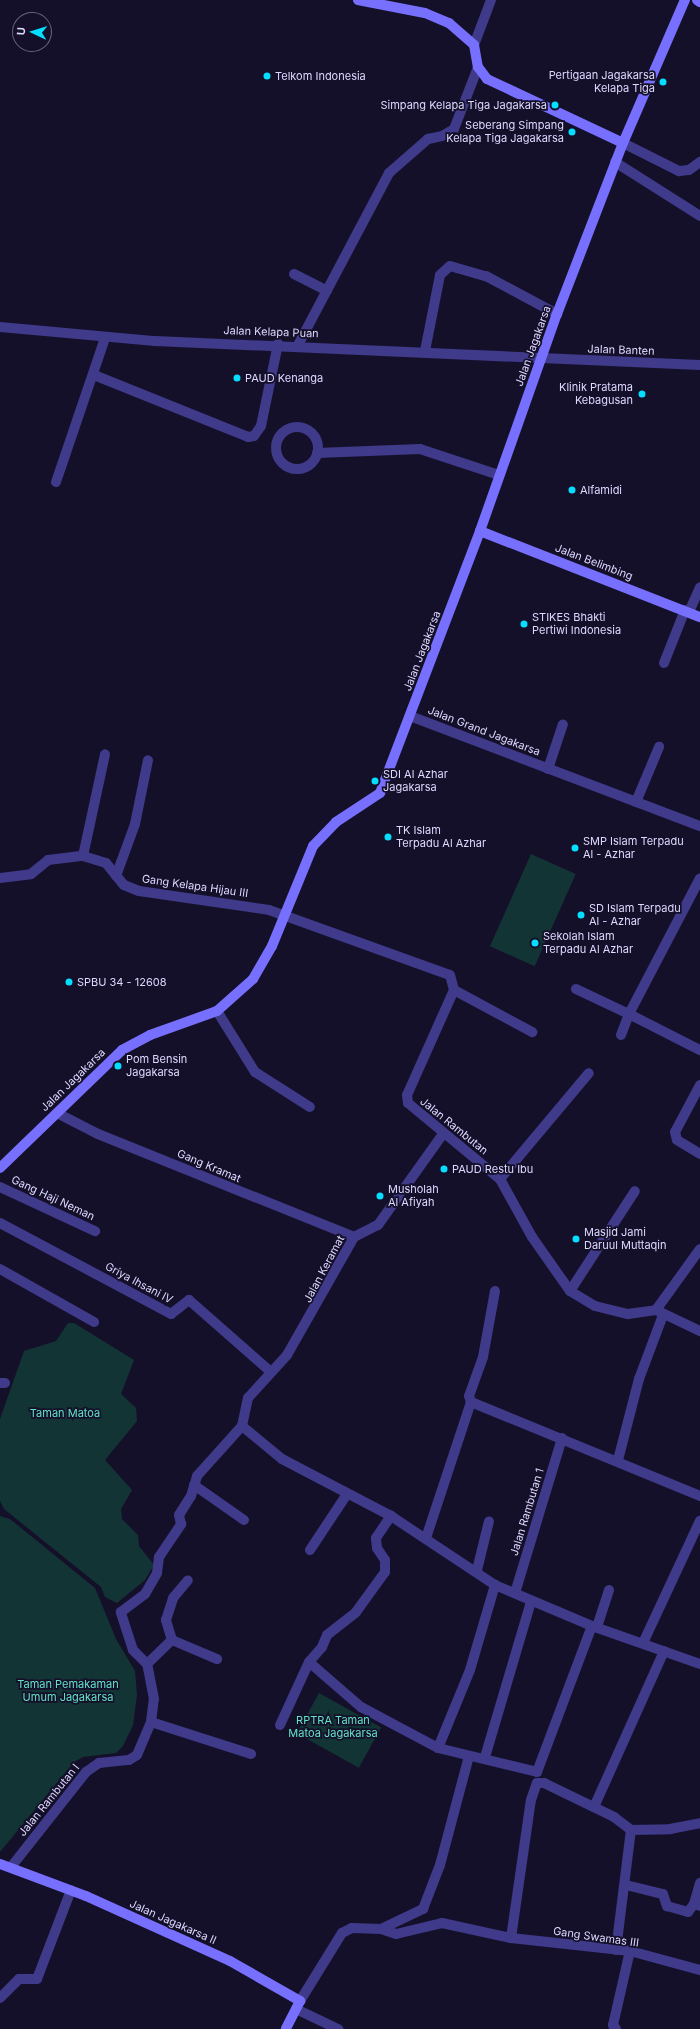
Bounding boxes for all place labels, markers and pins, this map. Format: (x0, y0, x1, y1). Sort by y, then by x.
place label: Telkom Indonesia (275, 69, 366, 83)
place label: Pertigaan Jagakarsa Kelapa Tiga (549, 69, 655, 95)
marker: Telkom Indonesia (262, 71, 272, 81)
marker: Pertigaan Jagakarsa Kelapa Tiga (658, 77, 668, 87)
place label: Simpang Kelapa Tiga Jagakarsa (380, 98, 547, 112)
marker: Simpang Kelapa Tiga Jagakarsa (550, 100, 560, 110)
place label: Seberang Simpang Kelapa Tiga Jagakarsa (446, 119, 564, 145)
marker: Seberang Simpang Kelapa Tiga Jagakarsa (567, 127, 577, 137)
place label: PAUD Kenanga (245, 371, 323, 385)
marker: PAUD Kenanga (232, 373, 242, 383)
place label: Klinik Pratama Kebagusan (559, 381, 633, 407)
marker: Klinik Pratama Kebagusan (636, 388, 648, 400)
place label: Alfamidi (580, 483, 622, 497)
marker: Alfamidi (567, 485, 577, 495)
place label: STIKES Bhakti Pertiwi Indonesia (532, 611, 621, 637)
marker: STIKES Bhakti Pertiwi Indonesia (519, 619, 529, 629)
place label: SDI Al Azhar Jagakarsa (383, 768, 448, 794)
marker: SDI Al Azhar Jagakarsa (370, 776, 380, 786)
place label: TK Islam Terpadu Al Azhar (396, 824, 486, 850)
marker: TK Islam Terpadu Al Azhar (383, 832, 393, 842)
place label: SMP Islam Terpadu Al - Azhar (583, 835, 684, 861)
marker: SMP Islam Terpadu Al - Azhar (570, 843, 580, 853)
place label: SD Islam Terpadu Al - Azhar (589, 902, 681, 928)
marker: SD Islam Terpadu Al - Azhar (576, 910, 586, 920)
place label: Sekolah Islam Terpadu Al Azhar (543, 930, 633, 956)
marker: Sekolah Islam Terpadu Al Azhar (530, 938, 540, 948)
place label: SPBU 34 - 12608 (77, 975, 166, 989)
marker: SPBU 34 - 12608 (64, 977, 74, 987)
place label: Pom Bensin Jagakarsa (126, 1053, 187, 1079)
marker: Pom Bensin Jagakarsa (113, 1061, 123, 1071)
place label: PAUD Restu Ibu (452, 1162, 533, 1176)
marker: PAUD Restu Ibu (439, 1164, 449, 1174)
place label: Musholah Al Afiyah (388, 1183, 439, 1209)
marker: Musholah Al Afiyah (375, 1191, 385, 1201)
place label: Masjid Jami Daruul Muttaqin (584, 1226, 667, 1252)
marker: Masjid Jami Daruul Muttaqin (571, 1234, 581, 1244)

